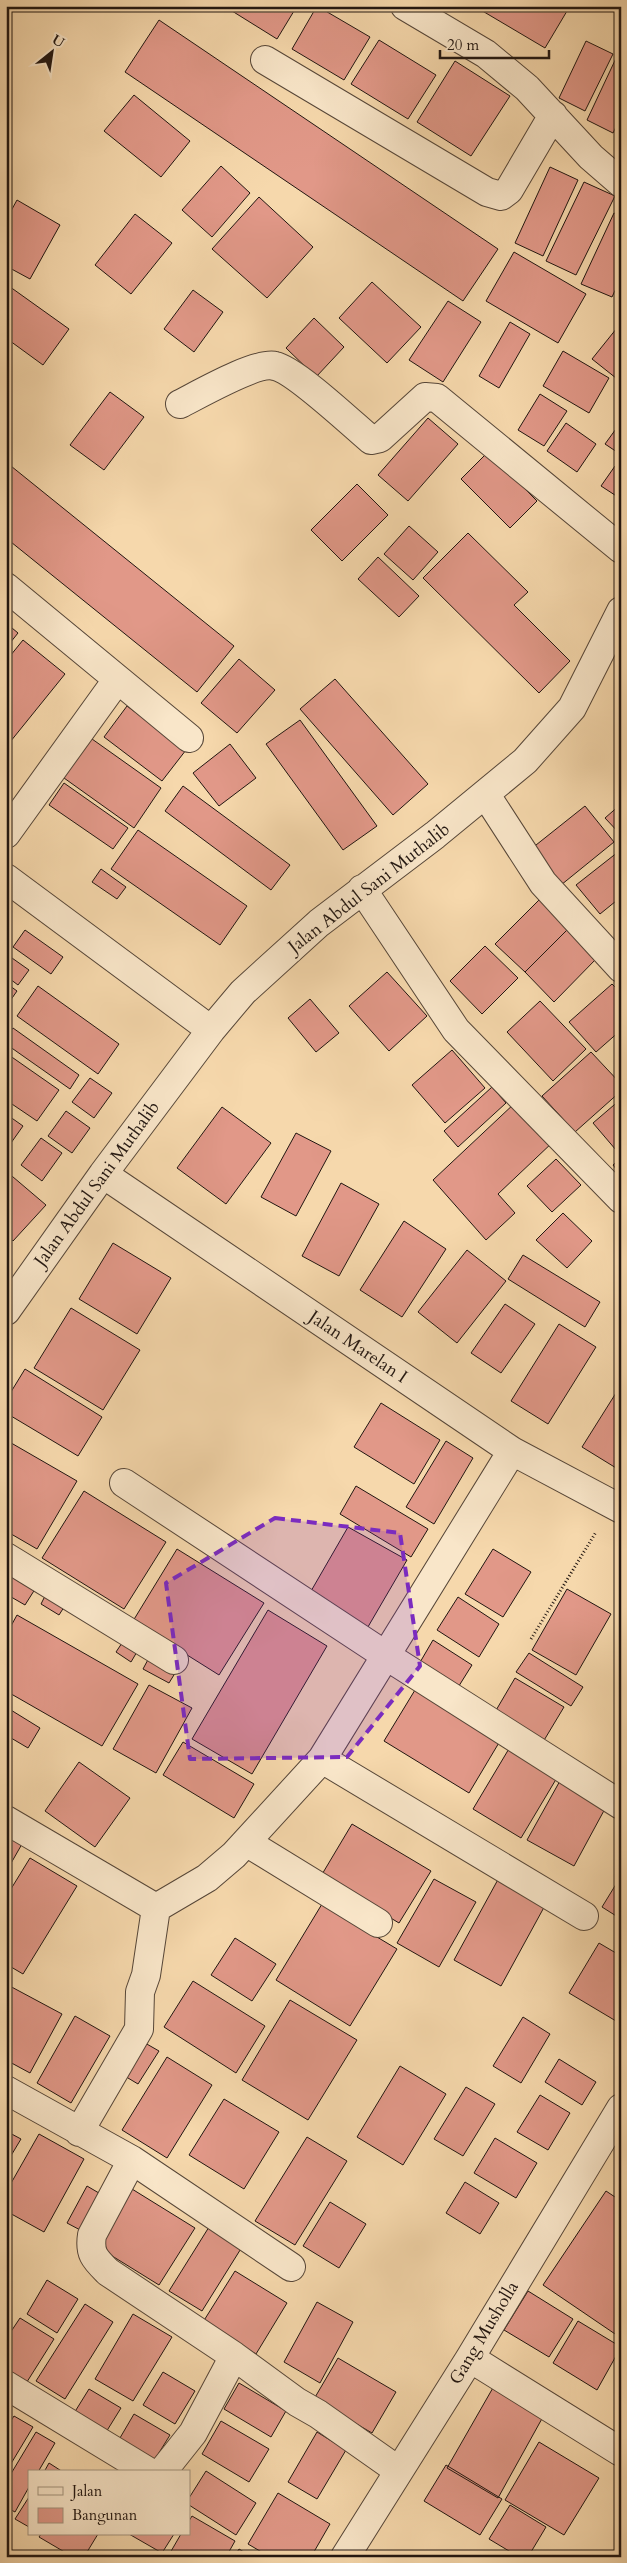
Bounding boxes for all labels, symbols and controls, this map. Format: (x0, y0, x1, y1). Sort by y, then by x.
north arrow (28, 28, 78, 78)
scale bar (440, 28, 548, 60)
text: U (49, 30, 68, 53)
text: 20 m (447, 35, 479, 55)
street label: Jalan Abdul Sani Muthalib (281, 817, 455, 961)
street label: Jalan Abdul Sani Muthalib (27, 1096, 166, 1274)
street label: Jalan Marelan I (301, 1303, 412, 1389)
street label: Gang Musholla (443, 2276, 525, 2389)
legend (28, 2470, 190, 2536)
text: Jalan (70, 2481, 103, 2501)
text: Bangunan (72, 2505, 138, 2525)

